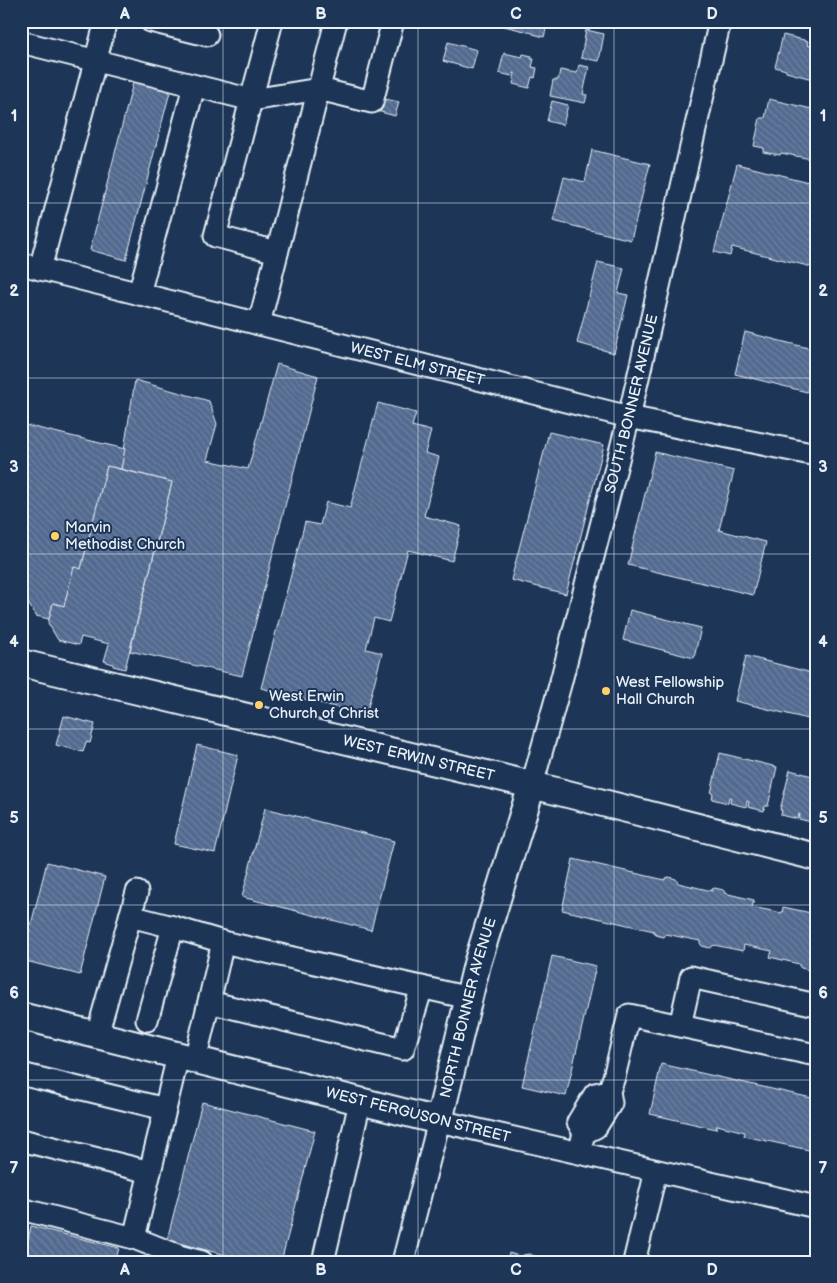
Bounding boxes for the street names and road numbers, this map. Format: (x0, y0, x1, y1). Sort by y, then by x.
street label: SOUTH BONNER AVENUE (600, 312, 662, 495)
street label: WEST ELM STREET (348, 338, 487, 390)
street label: WEST ERWIN STREET (341, 731, 497, 785)
street label: NORTH BONNER AVENUE (435, 915, 500, 1100)
street label: WEST FERGUSON STREET (324, 1083, 512, 1147)

